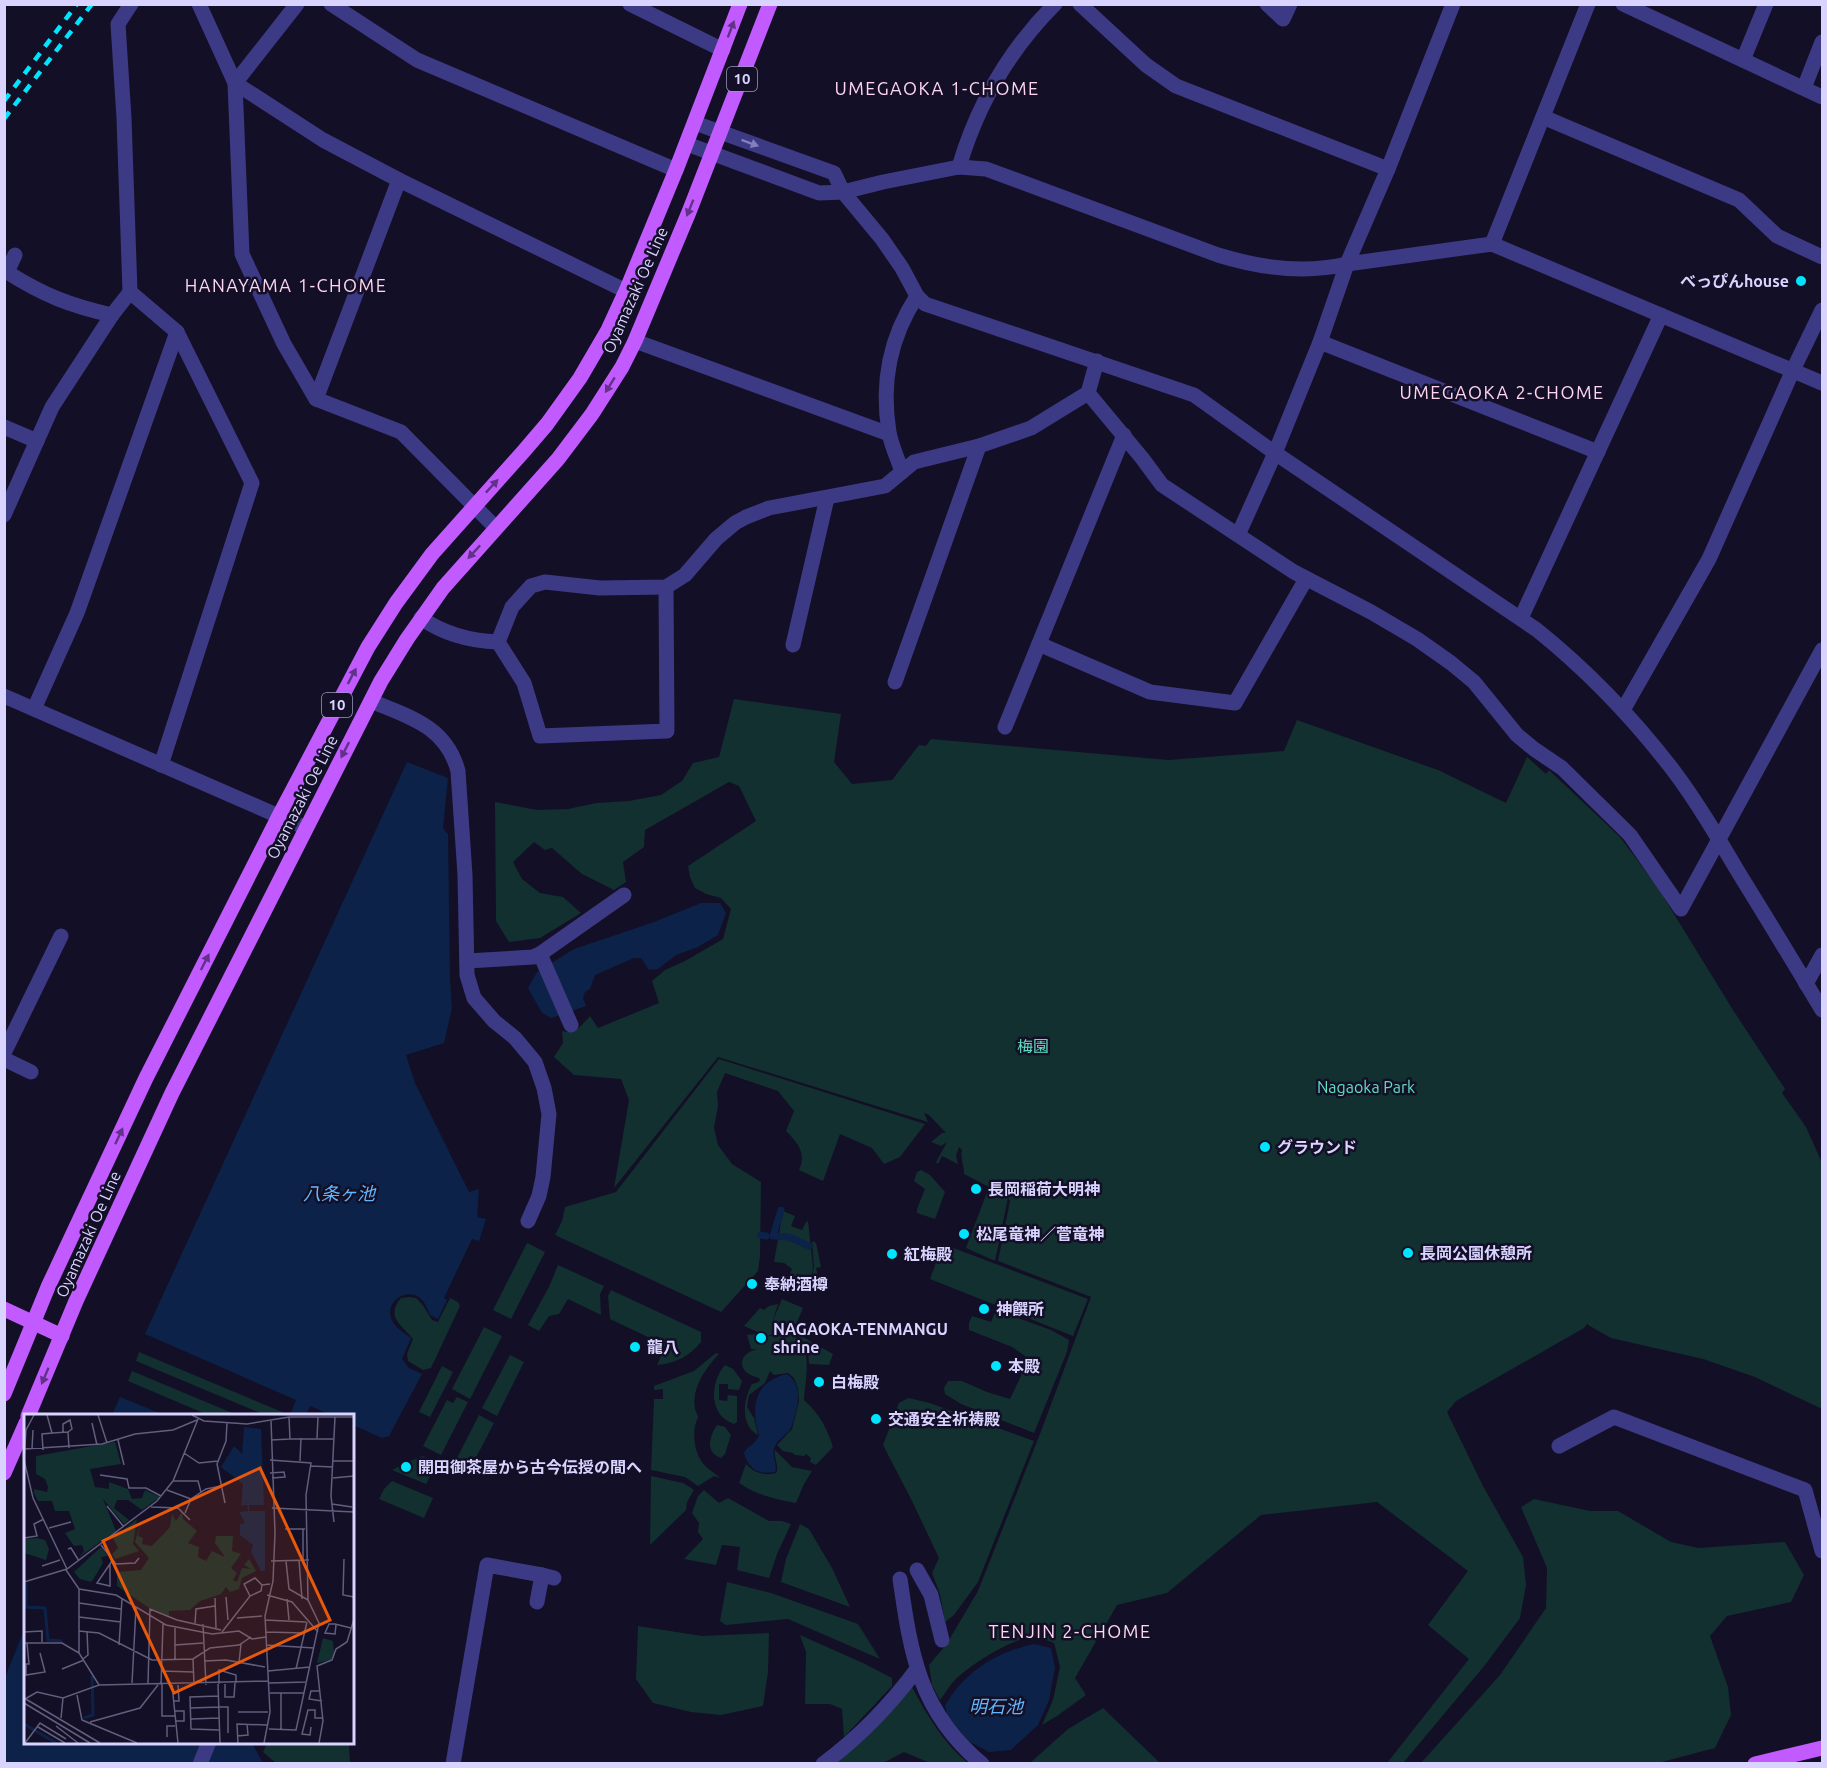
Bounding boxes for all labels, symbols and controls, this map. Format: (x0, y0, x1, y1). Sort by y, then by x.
one-way arrow (727, 20, 736, 38)
road number: 10 (727, 67, 757, 91)
district label: UMEGAOKA 1-CHOME (834, 78, 1040, 98)
one-way arrow (741, 138, 759, 148)
one-way arrow (685, 199, 695, 217)
street label: Oyamazaki Oe Line (599, 224, 671, 356)
place label: べっぴんhouse (1680, 272, 1789, 290)
marker: べっぴんhouse (1794, 274, 1808, 288)
district label: HANAYAMA 1-CHOME (185, 275, 387, 295)
one-way arrow (605, 377, 616, 393)
district label: UMEGAOKA 2-CHOME (1399, 382, 1605, 402)
one-way arrow (485, 479, 499, 494)
one-way arrow (468, 544, 481, 559)
one-way arrow (347, 668, 357, 685)
road number: 10 (322, 693, 352, 717)
street label: Oyamazaki Oe Line (263, 732, 341, 862)
one-way arrow (341, 741, 351, 759)
one-way arrow (200, 953, 210, 970)
park label: 梅園 (1017, 1037, 1049, 1055)
park label: Nagaoka Park (1317, 1078, 1415, 1096)
one-way arrow (114, 1128, 123, 1145)
place label: グラウンド (1277, 1138, 1357, 1156)
marker: グラウンド (1258, 1140, 1272, 1154)
street label: Oyamazaki Oe Line (52, 1168, 124, 1300)
place label: 長岡稲荷大明神 (988, 1180, 1100, 1198)
marker: 長岡稲荷大明神 (969, 1182, 983, 1196)
water label: 八条ヶ池 (303, 1183, 377, 1203)
place label: 松尾竜神／菅竜神 (976, 1225, 1104, 1243)
marker: 松尾竜神／菅竜神 (957, 1227, 971, 1241)
place label: 長岡公園休憩所 (1420, 1244, 1532, 1262)
place label: 紅梅殿 (904, 1245, 952, 1263)
marker: 長岡公園休憩所 (1401, 1246, 1415, 1260)
marker: 紅梅殿 (885, 1247, 899, 1261)
place label: 奉納酒樽 (764, 1275, 828, 1293)
marker: 奉納酒樽 (745, 1277, 759, 1291)
place label: 神饌所 (996, 1300, 1044, 1318)
marker: 神饌所 (977, 1302, 991, 1316)
place label: NAGAOKA-TENMANGU shrine (773, 1320, 948, 1356)
marker: NAGAOKA-TENMANGU shrine (754, 1331, 768, 1345)
place label: 龍八 (647, 1338, 679, 1356)
marker: 龍八 (628, 1340, 642, 1354)
place label: 本殿 (1008, 1357, 1040, 1375)
marker: 本殿 (989, 1359, 1003, 1373)
one-way arrow (40, 1367, 50, 1385)
place label: 白梅殿 (831, 1373, 879, 1391)
marker: 白梅殿 (812, 1375, 826, 1389)
place label: 交通安全祈祷殿 (888, 1410, 1000, 1428)
marker: 交通安全祈祷殿 (869, 1412, 883, 1426)
inset map (24, 1414, 354, 1744)
place label: 開田御茶屋から古今伝授の間へ (418, 1458, 642, 1476)
marker: 開田御茶屋から古今伝授の間へ (399, 1460, 413, 1474)
district label: TENJIN 2-CHOME (988, 1621, 1152, 1641)
water label: 明石池 (969, 1696, 1025, 1716)

